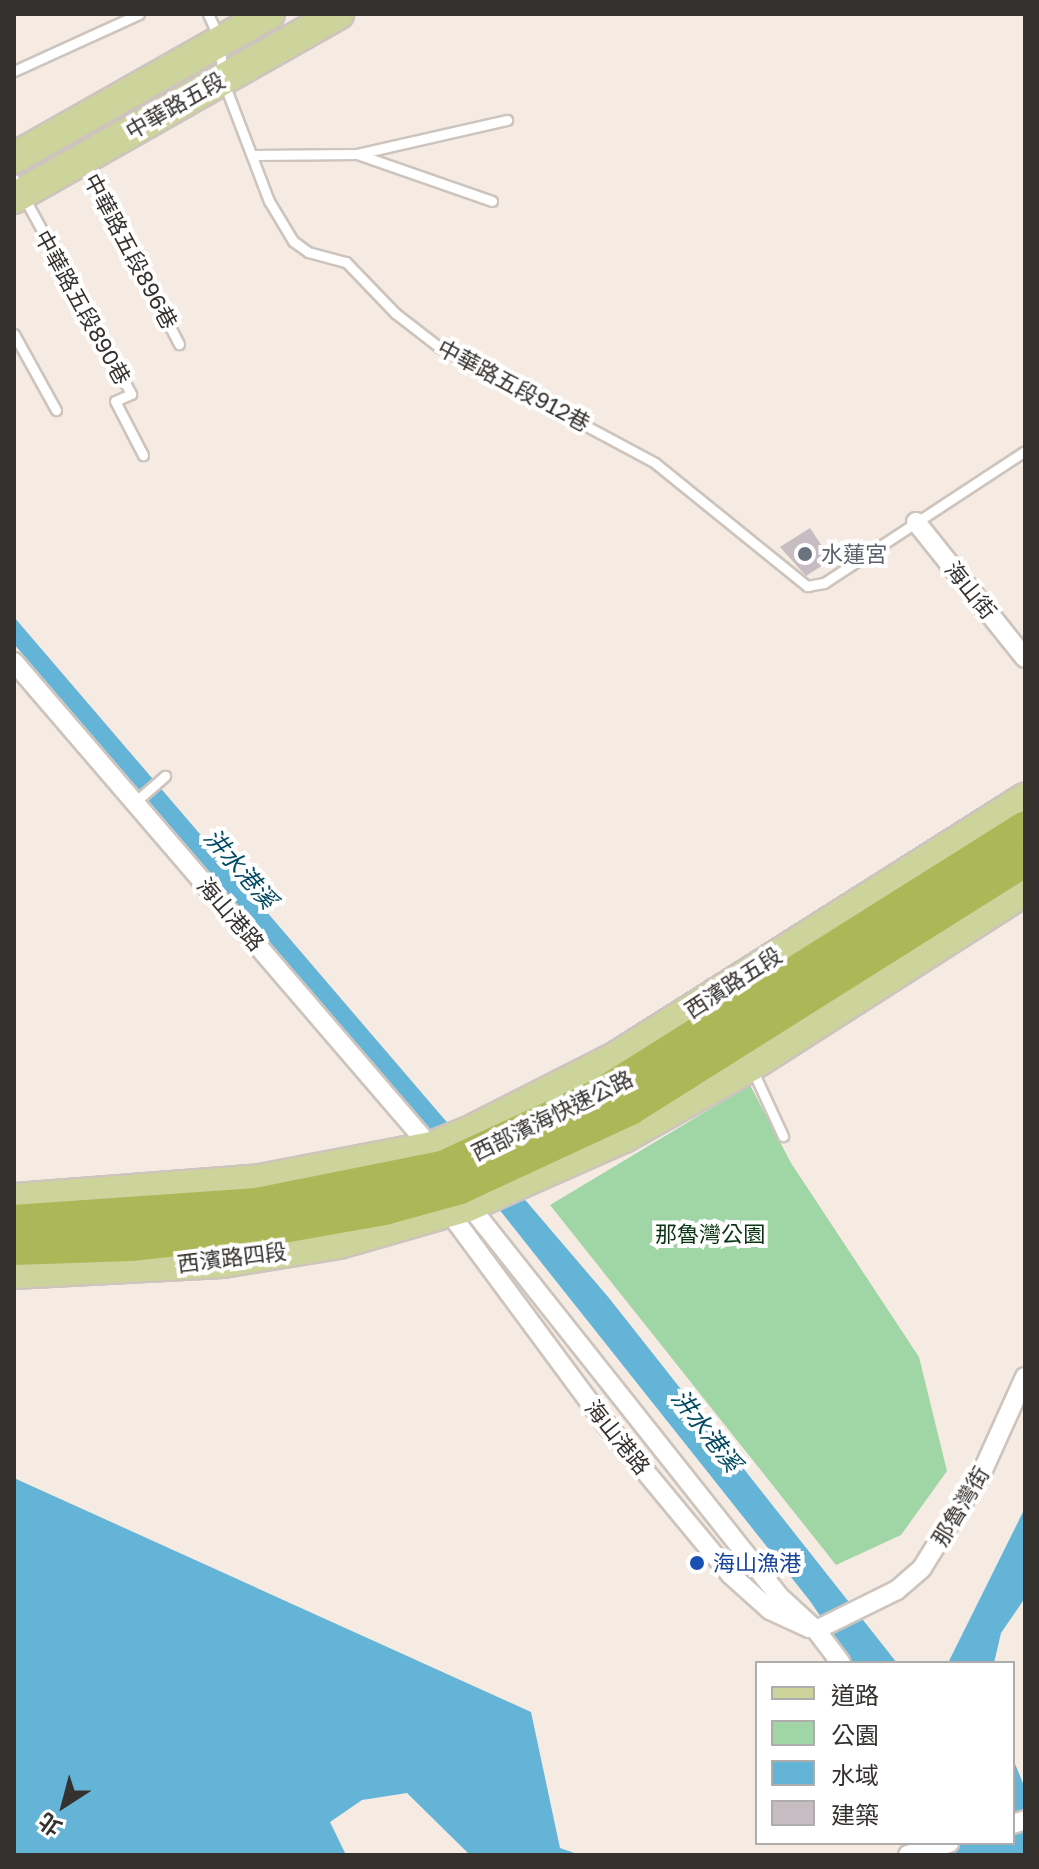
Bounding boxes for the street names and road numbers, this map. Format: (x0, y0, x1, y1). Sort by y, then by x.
street label: 中華路五段 (121, 66, 229, 144)
street label: 中華路五段896巷 (79, 169, 183, 333)
street label: 中華路五段890巷 (30, 225, 136, 389)
street label: 中華路五段912巷 (433, 334, 595, 436)
street label: 海山街 (940, 556, 1002, 624)
street label: 海山港路 (192, 872, 270, 956)
street label: 西濱路五段 (680, 941, 786, 1023)
street label: 西部濱海快速公路 (467, 1065, 637, 1165)
street label: 西濱路四段 (176, 1237, 288, 1277)
street label: 海山港路 (580, 1394, 656, 1480)
street label: 那魯灣街 (926, 1461, 994, 1551)

